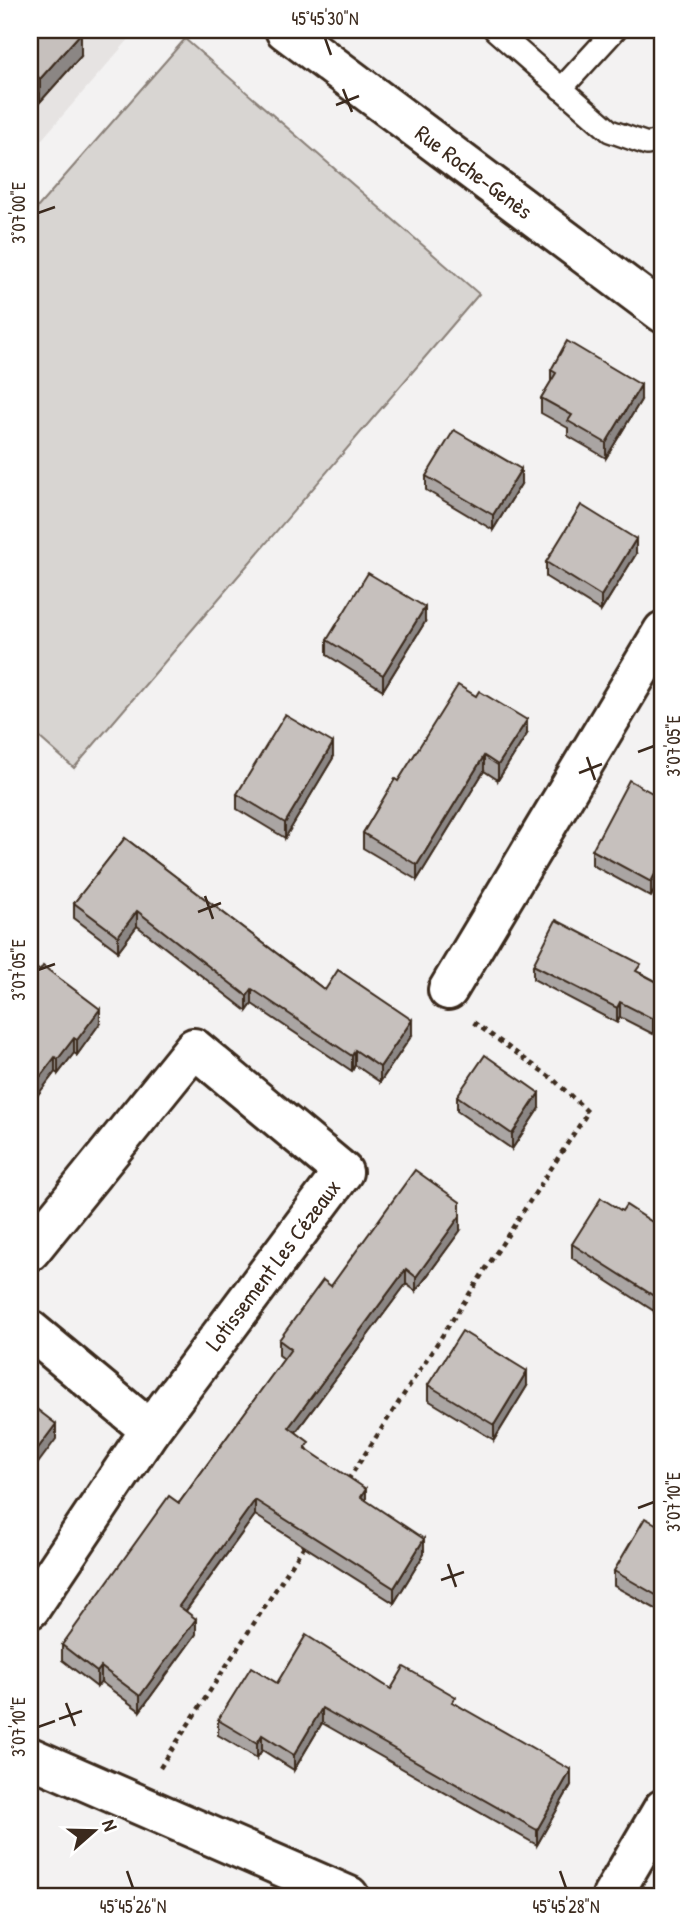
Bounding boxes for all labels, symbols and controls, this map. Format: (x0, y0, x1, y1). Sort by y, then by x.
text: 45°45'30"N (291, 6, 359, 31)
street label: Rue Roche-Genès (409, 117, 539, 226)
text: 3°07'00"E (6, 182, 31, 244)
text: 3°07'05"E (661, 715, 686, 777)
text: 3°07'05"E (6, 939, 31, 1001)
street label: Lotissement Les Cézeaux (198, 1173, 347, 1357)
text: 3°07'10"E (661, 1472, 686, 1532)
text: 3°07'10"E (6, 1697, 31, 1757)
north arrow (60, 1797, 130, 1867)
text: N (96, 1816, 124, 1834)
text: 45°45'26"N (100, 1894, 166, 1919)
text: 45°45'28"N (532, 1894, 600, 1919)

